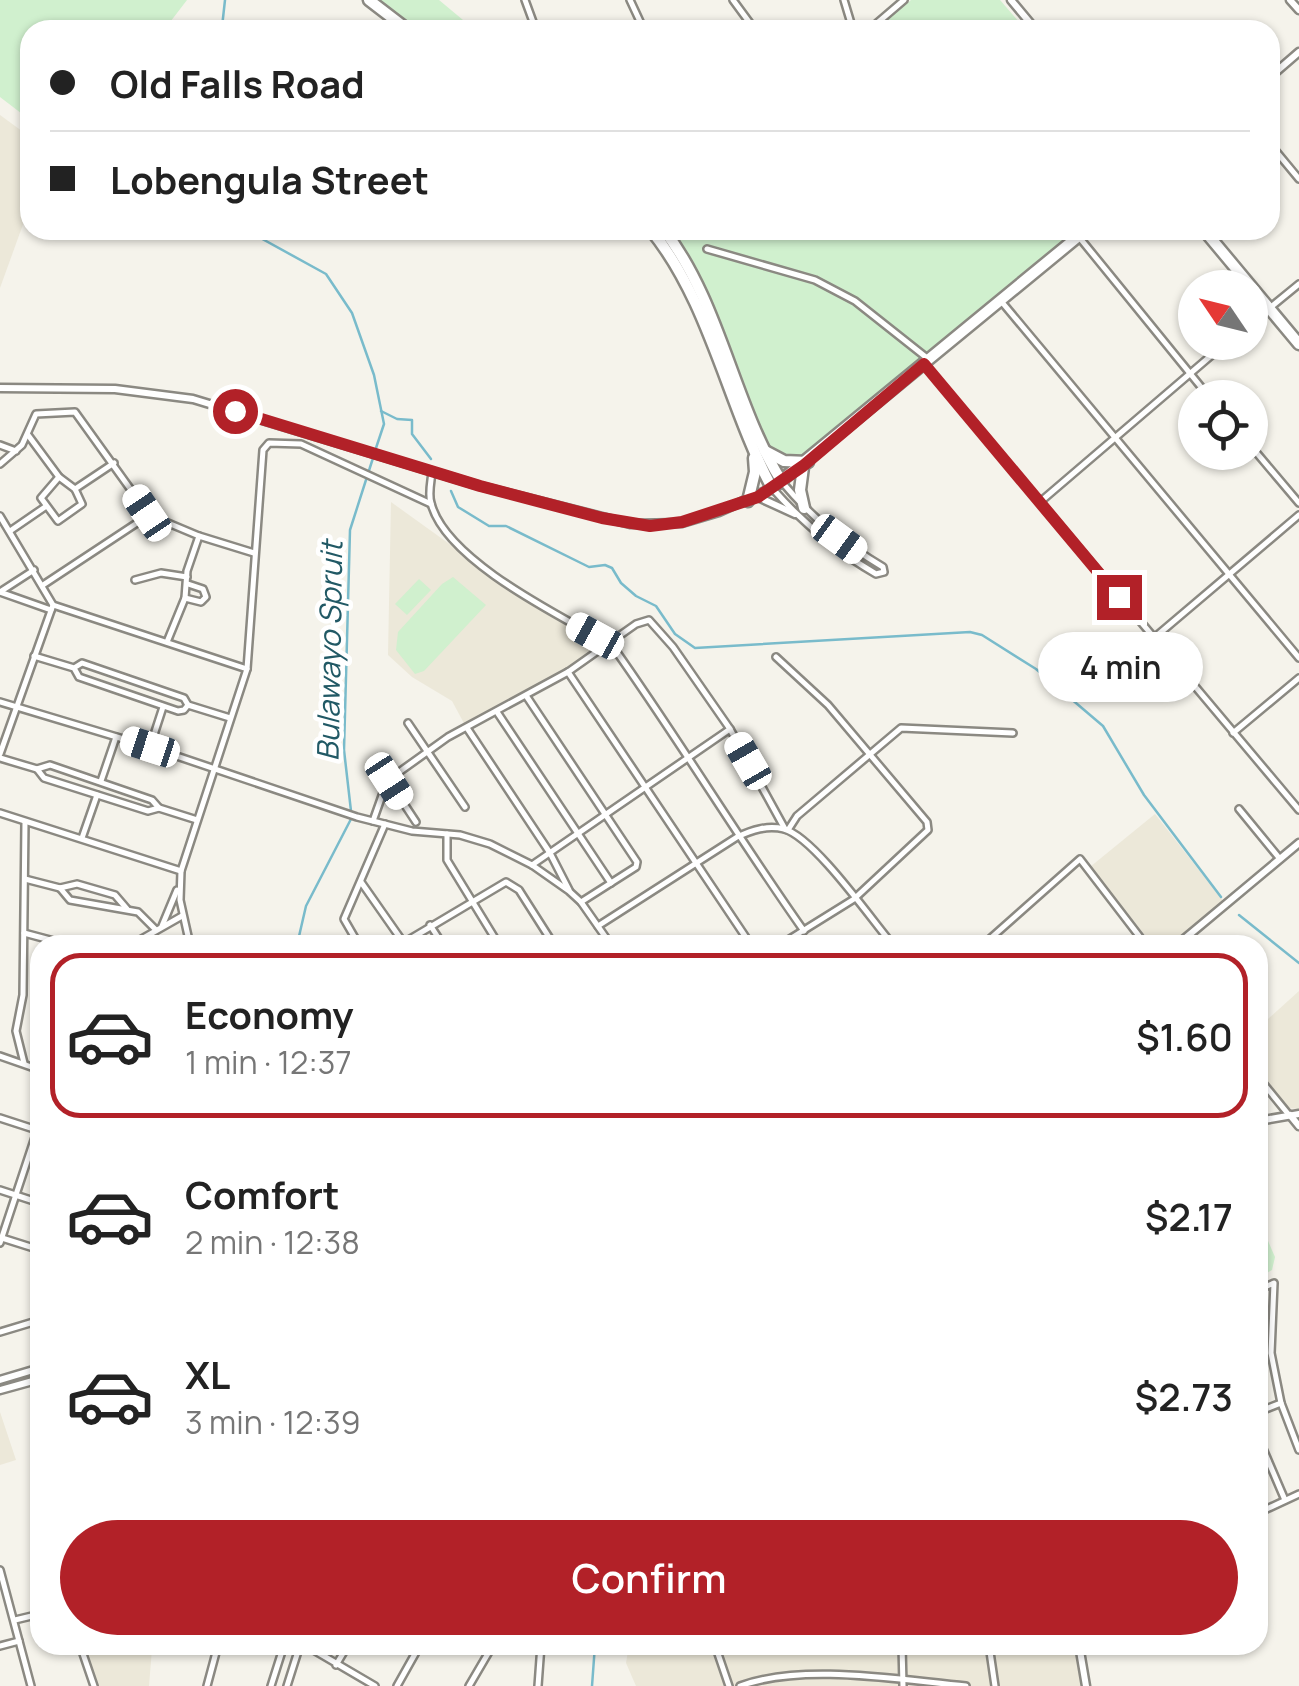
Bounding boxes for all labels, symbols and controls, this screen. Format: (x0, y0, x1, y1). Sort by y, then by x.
text: Old Falls Road (110, 57, 365, 109)
text: Lobengula Street (110, 153, 429, 205)
north arrow (1178, 270, 1268, 360)
map controls (1178, 270, 1268, 470)
button: locate (1178, 380, 1268, 470)
route start (213, 389, 258, 434)
car (118, 480, 176, 546)
car (806, 509, 872, 569)
water label: Bulawayo Spruit (307, 538, 351, 761)
route end (1097, 575, 1142, 620)
car (561, 608, 629, 664)
callout: 4 min (1036, 632, 1202, 702)
text: 4 min (1079, 645, 1162, 689)
car (117, 723, 183, 771)
car (720, 728, 776, 794)
car (360, 748, 418, 814)
text: Economy (185, 988, 354, 1040)
icon: car (65, 991, 155, 1081)
text: $1.60 (1136, 1010, 1233, 1062)
text: 1 min · 12:37 (185, 1040, 352, 1084)
text: Comfort (185, 1168, 339, 1220)
icon: car (65, 1171, 155, 1261)
text: $2.17 (1145, 1190, 1233, 1242)
text: 2 min · 12:38 (185, 1220, 360, 1264)
text: XL (185, 1348, 230, 1400)
icon: car (65, 1351, 155, 1441)
text: $2.73 (1135, 1370, 1233, 1422)
text: 3 min · 12:39 (185, 1400, 361, 1444)
button: Confirm (60, 1520, 1238, 1635)

